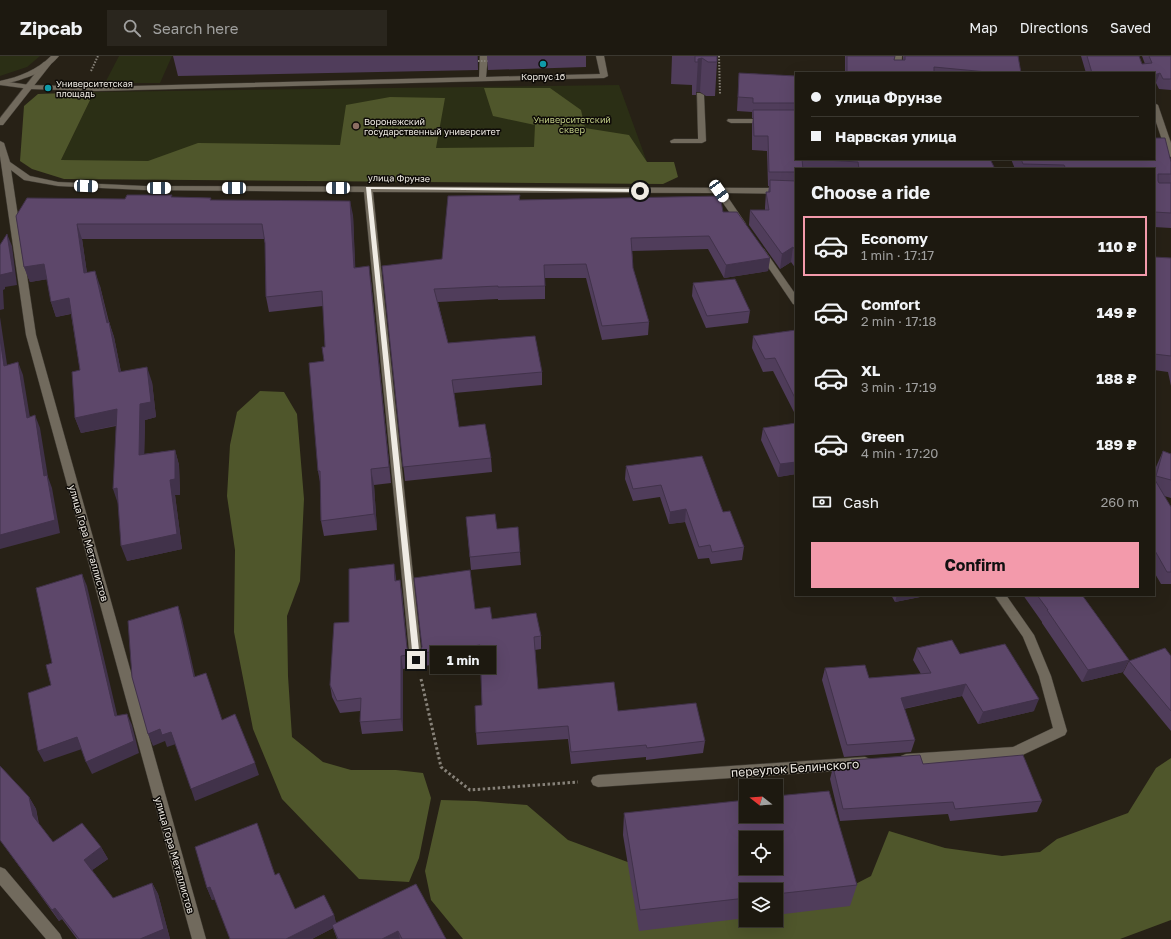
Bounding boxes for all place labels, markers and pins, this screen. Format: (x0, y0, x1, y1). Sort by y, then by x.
marker: Корпус 1б (538, 59, 548, 69)
place label: Корпус 1б (521, 71, 565, 82)
place label: Университетская площадь (56, 78, 133, 99)
marker: Университетская площадь (43, 83, 53, 93)
place label: Воронежский государственный университет (364, 116, 501, 137)
marker: Воронежский государственный университет (351, 121, 361, 131)

